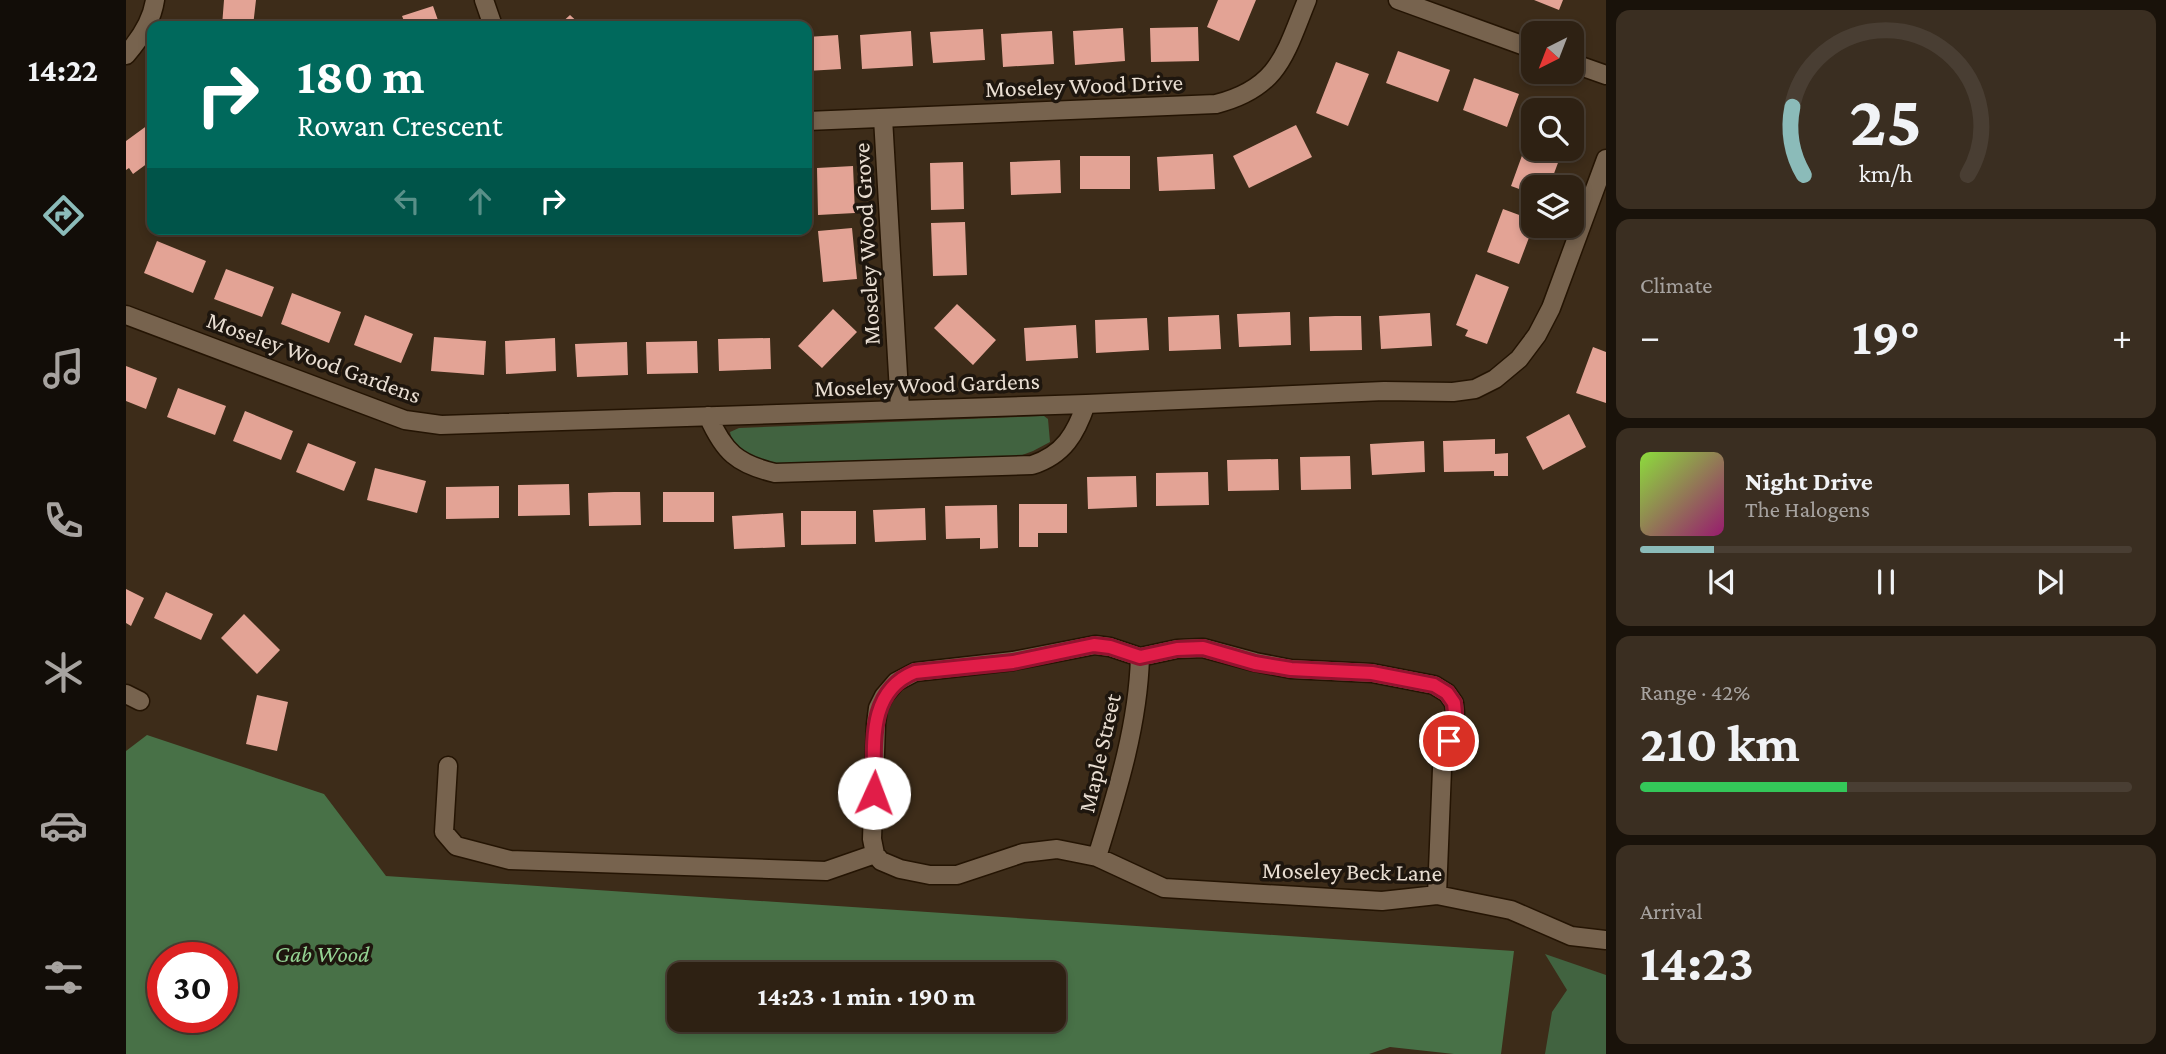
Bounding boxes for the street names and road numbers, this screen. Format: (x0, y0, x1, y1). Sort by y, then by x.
street label: Moseley Wood Drive (984, 68, 1184, 102)
street label: Moseley Wood Grove (847, 142, 885, 346)
street label: Moseley Wood Gardens (203, 306, 425, 408)
street label: Moseley Wood Gardens (814, 367, 1040, 401)
street label: Maple Street (1072, 690, 1126, 815)
street label: Moseley Beck Lane (1262, 856, 1442, 886)

